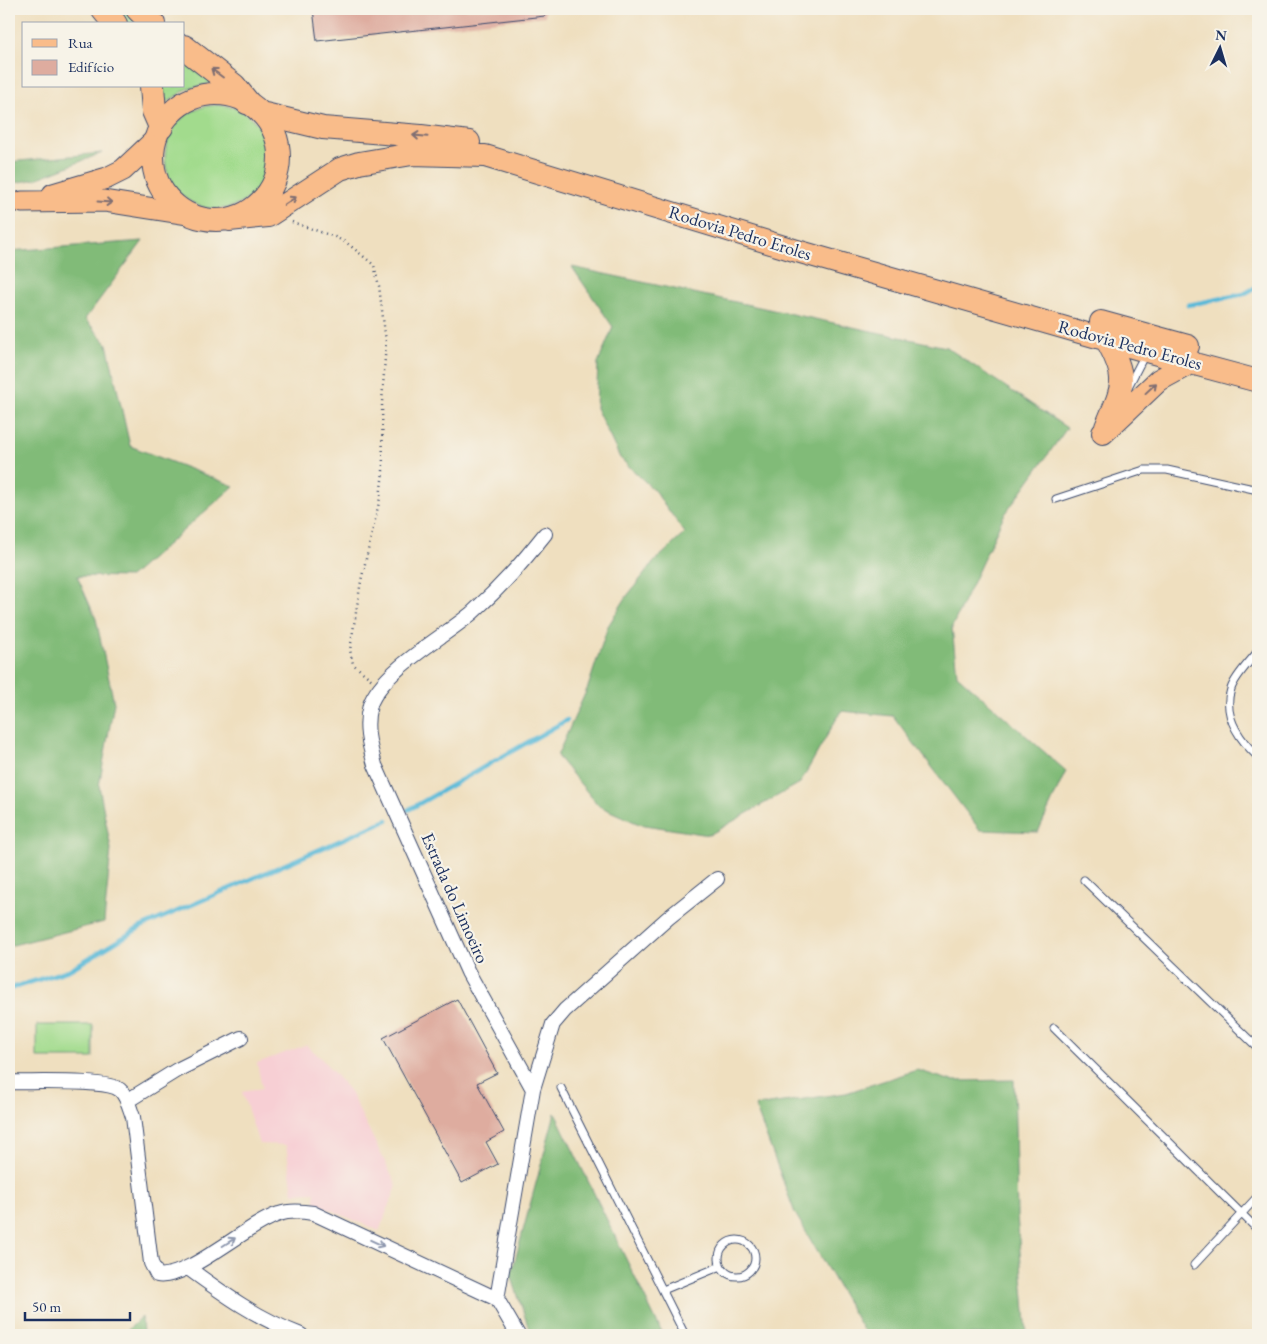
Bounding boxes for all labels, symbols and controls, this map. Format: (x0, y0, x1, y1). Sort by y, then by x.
legend (22, 22, 185, 88)
north arrow (1194, 22, 1244, 72)
text: N (1215, 26, 1228, 45)
text: Rua (68, 33, 93, 52)
text: Edifício (68, 57, 114, 76)
one-way arrow (210, 68, 224, 78)
one-way arrow (413, 131, 429, 141)
one-way arrow (283, 196, 297, 206)
one-way arrow (97, 197, 113, 206)
street label: Rodovia Pedro Eroles (666, 200, 814, 265)
street label: Rodovia Pedro Eroles (1056, 314, 1205, 375)
one-way arrow (1145, 382, 1157, 394)
street label: Estrada do Limoeiro (416, 829, 495, 967)
one-way arrow (221, 1236, 235, 1246)
one-way arrow (369, 1239, 384, 1248)
scale bar (25, 1289, 130, 1321)
text: 50 m (32, 1297, 61, 1316)

